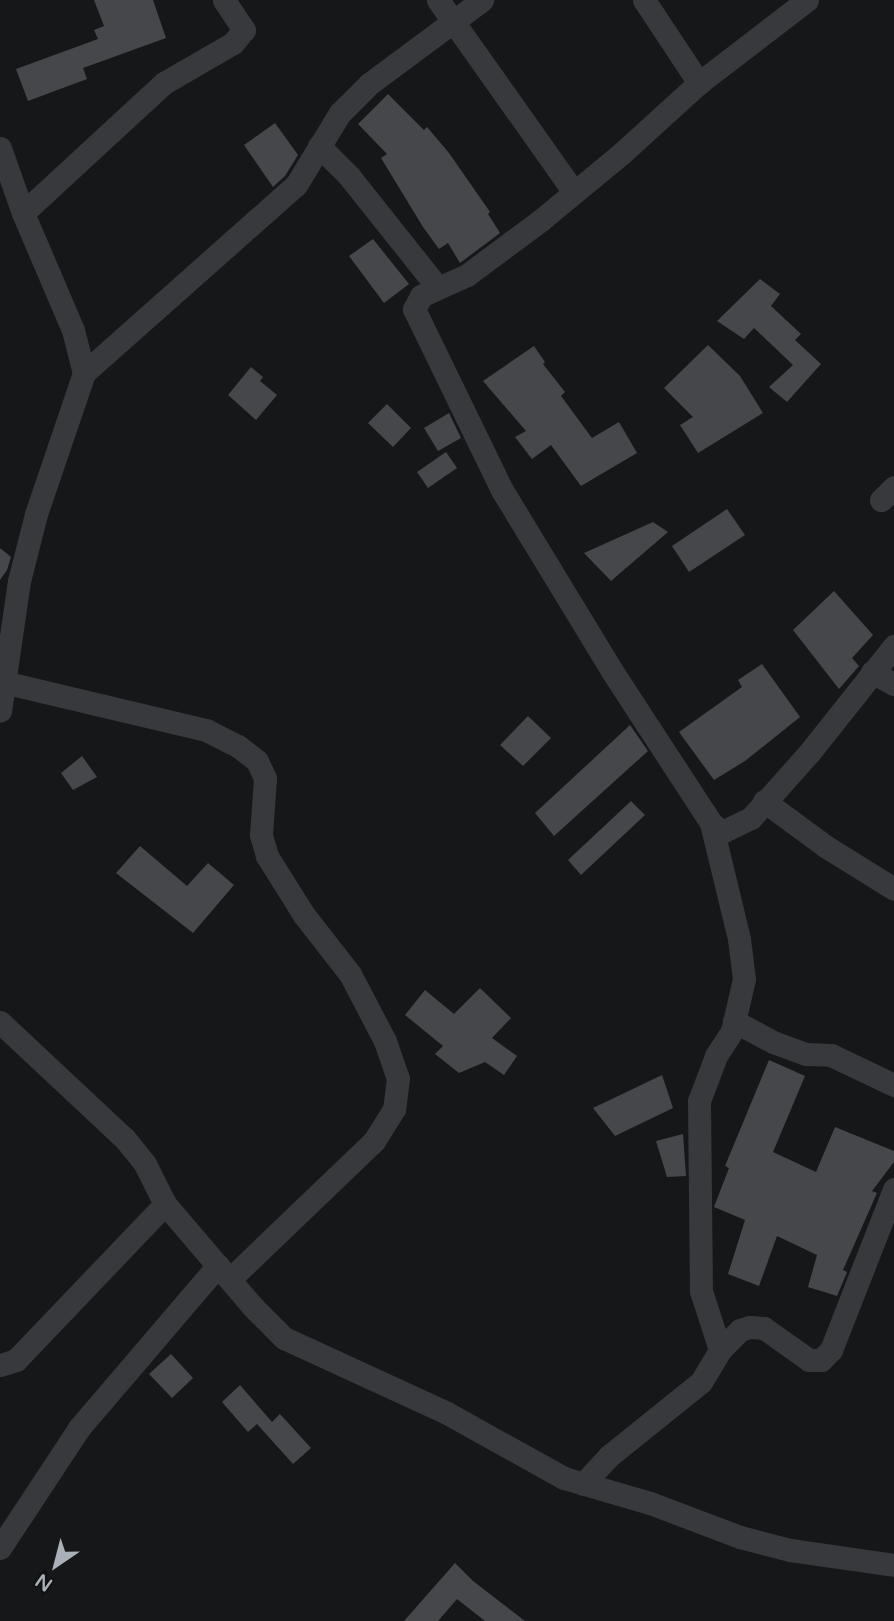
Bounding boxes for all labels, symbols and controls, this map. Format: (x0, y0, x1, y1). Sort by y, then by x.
north arrow (21, 1530, 91, 1600)
text: N (31, 1569, 57, 1596)

